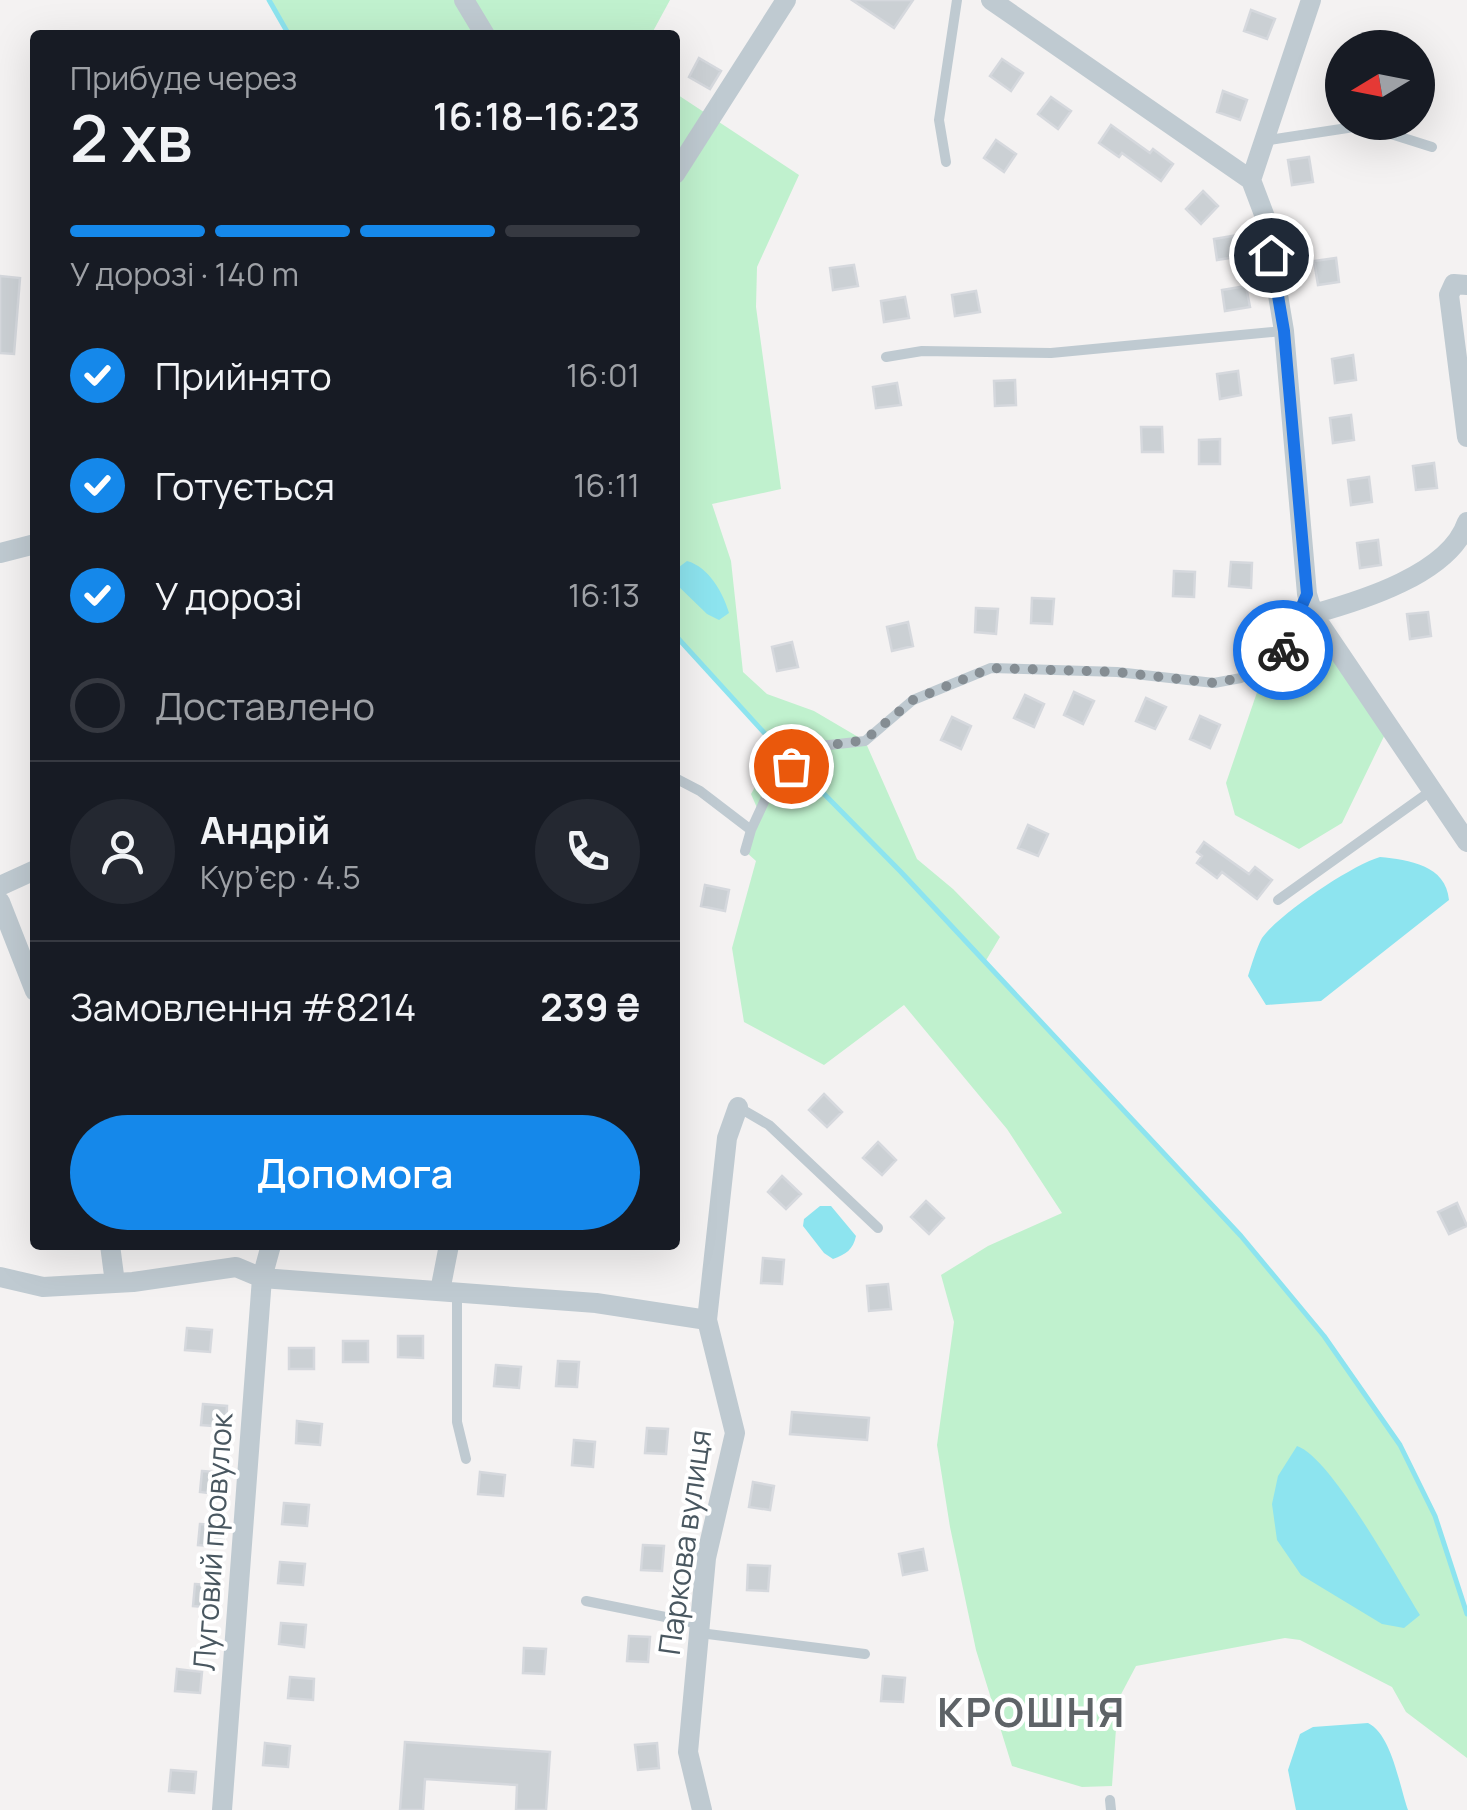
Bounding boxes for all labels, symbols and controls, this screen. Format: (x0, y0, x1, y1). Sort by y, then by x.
north arrow (1325, 30, 1435, 140)
map controls (1325, 30, 1435, 140)
text: Прибуде через (70, 56, 297, 100)
text: 16:18–16:23 (433, 89, 640, 141)
text: 2 хв (70, 93, 192, 182)
pin (1229, 213, 1314, 298)
icon: home (1244, 228, 1299, 283)
text: У дорозі · 140 m (70, 252, 299, 296)
icon: check (70, 348, 125, 403)
text: Прийнято (155, 349, 332, 401)
text: 16:01 (566, 353, 640, 397)
icon: check (70, 458, 125, 513)
text: Готується (155, 459, 335, 511)
text: 16:11 (573, 463, 640, 507)
icon: check (70, 568, 125, 623)
text: У дорозі (155, 569, 303, 621)
text: 16:13 (568, 573, 640, 617)
courier (1233, 600, 1333, 700)
icon: bike (1256, 623, 1311, 678)
text: Доставлено (155, 679, 375, 731)
pin (749, 724, 834, 809)
icon: bag (764, 739, 819, 794)
button: person (70, 799, 175, 904)
button: phone (535, 799, 640, 904)
text: Андрій (200, 803, 330, 855)
text: Кур’єр · 4.5 (200, 855, 361, 899)
text: Замовлення #8214 (70, 980, 416, 1032)
text: 239 ₴ (540, 980, 640, 1032)
button: Допомога (70, 1115, 640, 1230)
street label: Луговий провулок (183, 1411, 242, 1672)
street label: Паркова вулиця (648, 1427, 720, 1657)
district label: КРОШНЯ (937, 1684, 1127, 1739)

